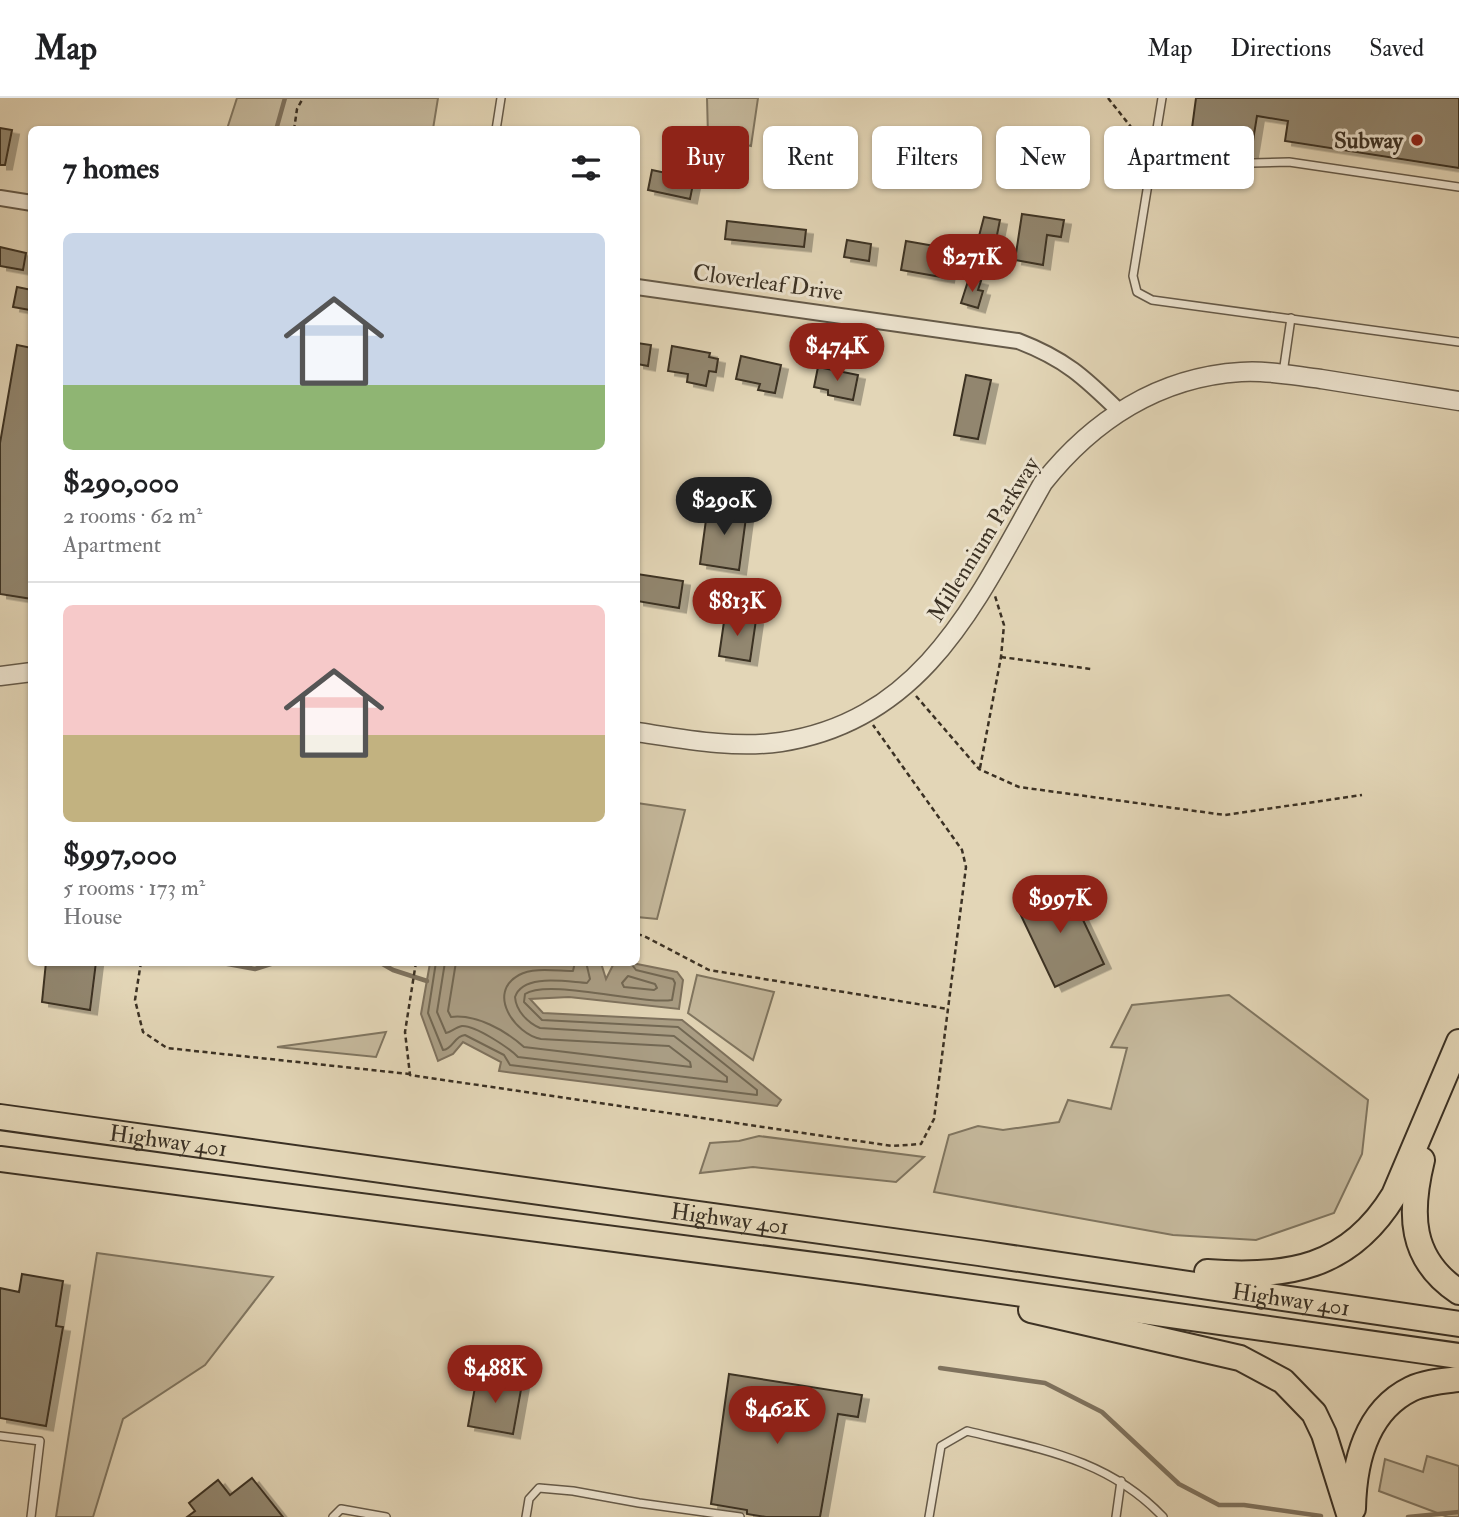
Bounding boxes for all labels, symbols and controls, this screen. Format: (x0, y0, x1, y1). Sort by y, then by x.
text: Map (35, 28, 97, 69)
text: Map (1147, 33, 1192, 64)
text: Directions (1230, 33, 1331, 64)
text: Saved (1369, 33, 1424, 64)
chip: Buy (662, 126, 749, 189)
chip: Rent (763, 126, 858, 189)
chip: Filters (872, 126, 982, 189)
chip: New (996, 126, 1090, 189)
chip: Apartment (1104, 126, 1254, 189)
place label: Subway (1334, 126, 1404, 156)
marker: Subway (1409, 132, 1425, 148)
icon: filters (567, 149, 605, 187)
text: 7 homes (63, 150, 159, 187)
pin: $271K (923, 234, 1021, 294)
text: $271K (942, 242, 1002, 271)
street label: Cloverleaf Drive (691, 258, 845, 307)
icon: home (271, 278, 397, 404)
pin: $474K (788, 324, 886, 383)
text: $474K (805, 331, 869, 360)
street label: Millennium Parkway (921, 451, 1046, 627)
text: $290,000 (63, 464, 179, 501)
pin: $290K (675, 478, 773, 537)
text: $290K (692, 485, 756, 514)
text: 2 rooms · 62 m² (63, 501, 202, 530)
text: Apartment (63, 530, 161, 559)
pin: $813K (688, 578, 786, 638)
text: $813K (709, 586, 765, 615)
icon: home (271, 650, 397, 776)
text: $997,000 (63, 836, 177, 873)
text: 5 rooms · 173 m² (63, 873, 205, 902)
pin: $997K (1011, 876, 1109, 935)
text: $997K (1028, 883, 1092, 912)
text: House (63, 902, 122, 931)
street label: Highway 401 (108, 1118, 229, 1163)
street label: Highway 401 (669, 1196, 791, 1241)
street label: Highway 401 (1230, 1277, 1352, 1323)
pin: $488K (446, 1346, 544, 1405)
text: $488K (463, 1353, 527, 1382)
pin: $462K (728, 1386, 826, 1446)
text: $462K (745, 1394, 809, 1423)

